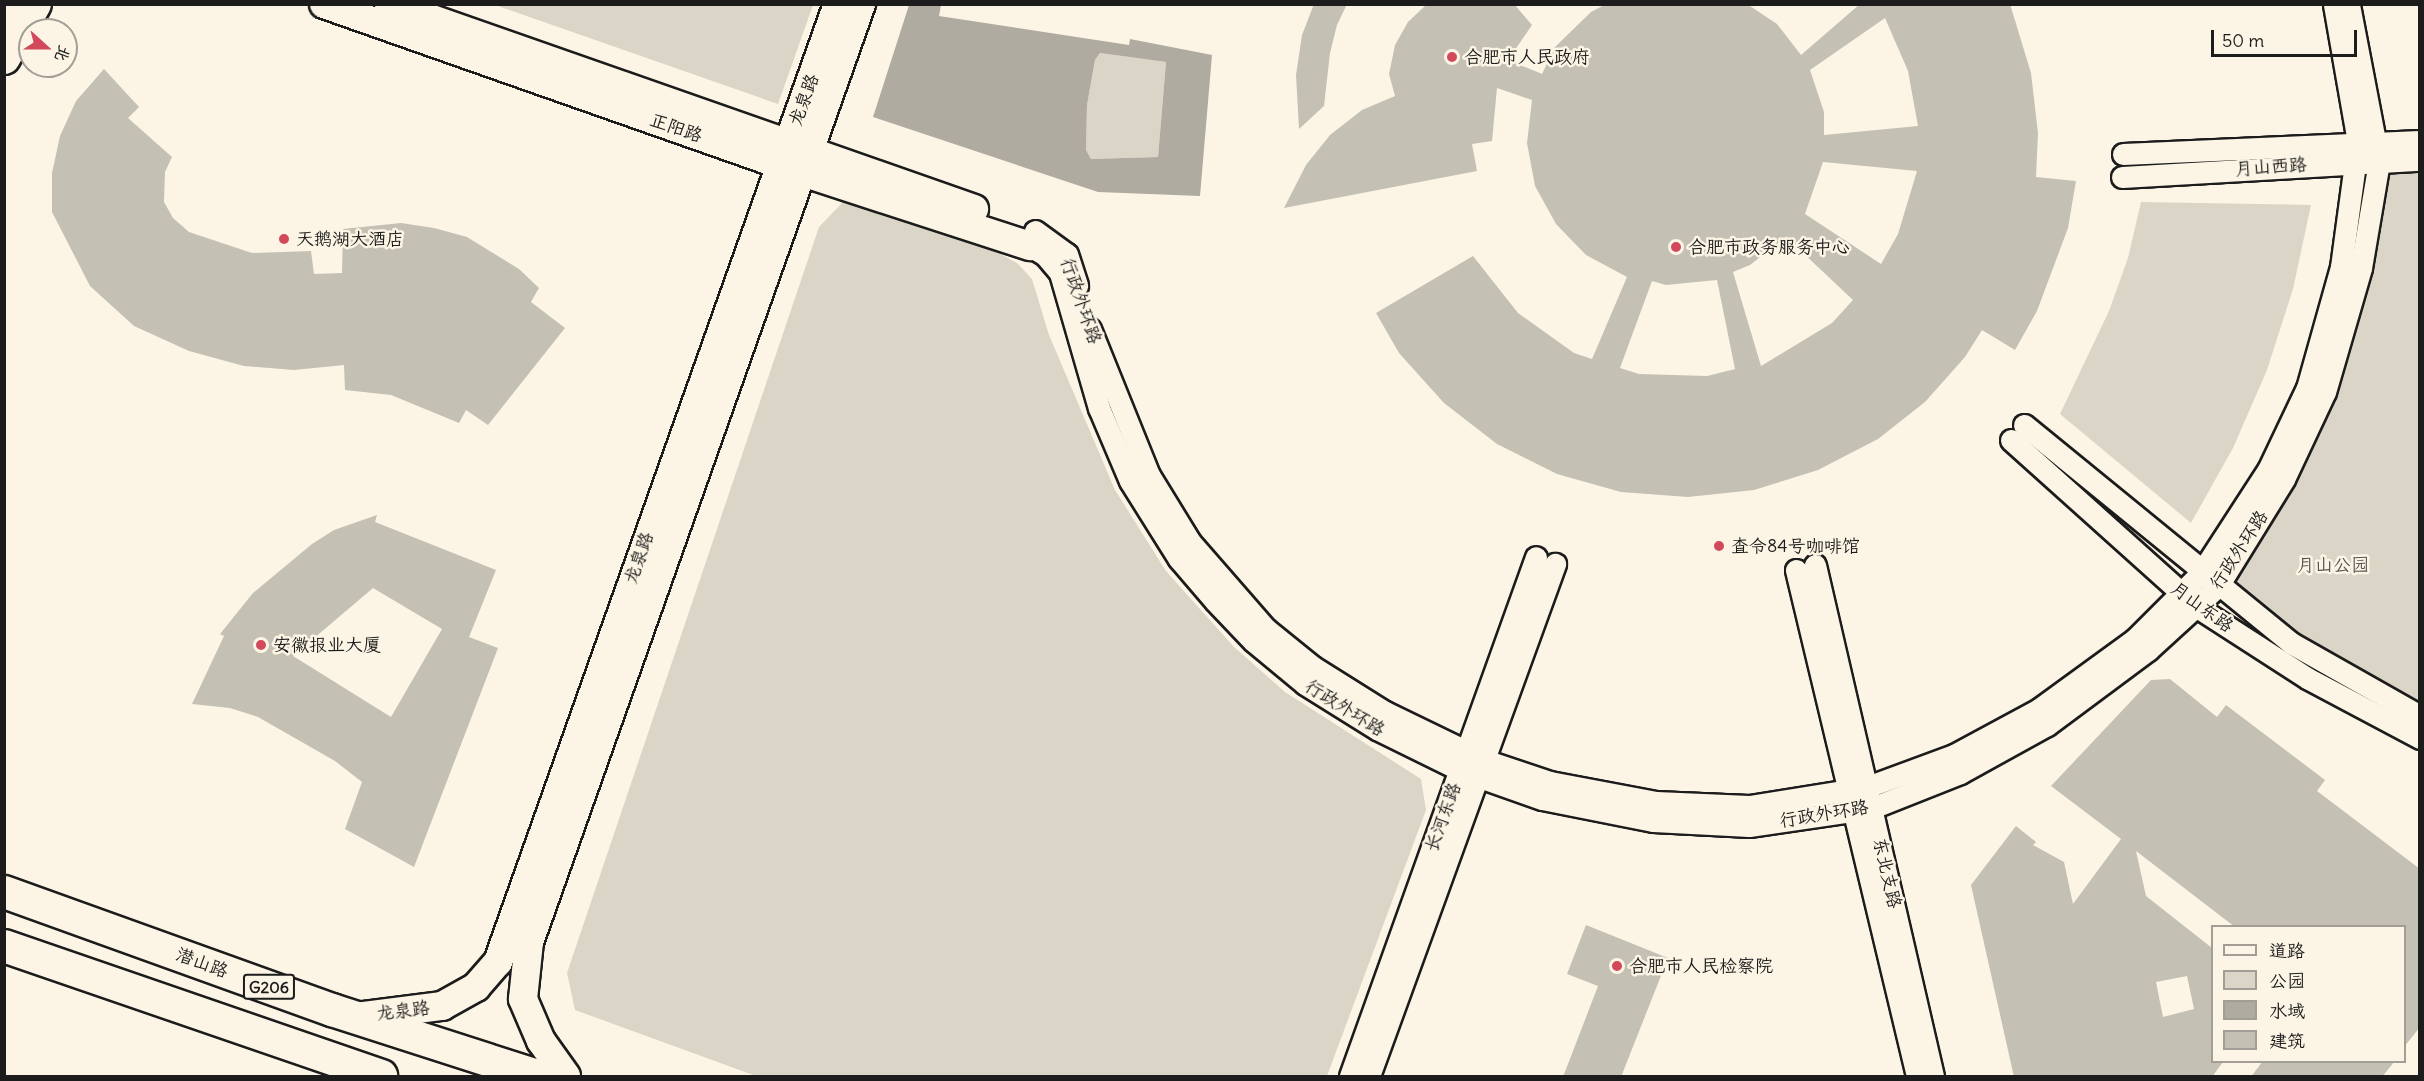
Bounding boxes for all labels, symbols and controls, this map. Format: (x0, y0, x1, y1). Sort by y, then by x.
north arrow (18, 18, 78, 78)
scale bar (2214, 18, 2360, 56)
text: 50 m (2222, 29, 2264, 52)
text: 北 (51, 43, 75, 65)
place label: 合肥市人民政府 (1464, 46, 1590, 68)
marker: 合肥市人民政府 (1445, 50, 1459, 64)
street label: 龙泉路 (785, 71, 823, 129)
street label: 正阳路 (647, 109, 705, 147)
street label: 月山西路 (2234, 154, 2308, 180)
place label: 天鹅湖大酒店 (296, 228, 404, 250)
marker: 天鹅湖大酒店 (277, 232, 291, 246)
place label: 合肥市政务服务中心 (1688, 236, 1850, 258)
marker: 合肥市政务服务中心 (1669, 240, 1683, 254)
street label: 行政外环路 (1056, 255, 1106, 347)
street label: 行政外环路 (2205, 506, 2273, 594)
street label: 龙泉路 (620, 529, 658, 587)
place label: 查令84号咖啡馆 (1731, 535, 1860, 557)
marker: 查令84号咖啡馆 (1712, 539, 1726, 553)
park label: 月山公园 (2297, 554, 2369, 576)
street label: 月山东路 (2167, 577, 2237, 637)
place label: 安徽报业大厦 (273, 634, 381, 656)
marker: 安徽报业大厦 (254, 638, 268, 652)
street label: 行政外环路 (1301, 675, 1389, 741)
street label: 长河东路 (1421, 779, 1465, 855)
street label: 行政外环路 (1778, 796, 1870, 832)
street label: 东北支路 (1868, 835, 1906, 911)
legend (2211, 925, 2406, 1063)
text: 道路 (2269, 939, 2305, 962)
street label: 潜山路 (173, 944, 231, 982)
place label: 合肥市人民检察院 (1629, 955, 1773, 977)
marker: 合肥市人民检察院 (1610, 959, 1624, 973)
text: 公园 (2269, 969, 2305, 992)
road number: G206 (242, 974, 296, 1000)
street label: 龙泉路 (375, 997, 431, 1025)
text: 水域 (2269, 999, 2305, 1022)
text: 建筑 (2269, 1029, 2305, 1052)

